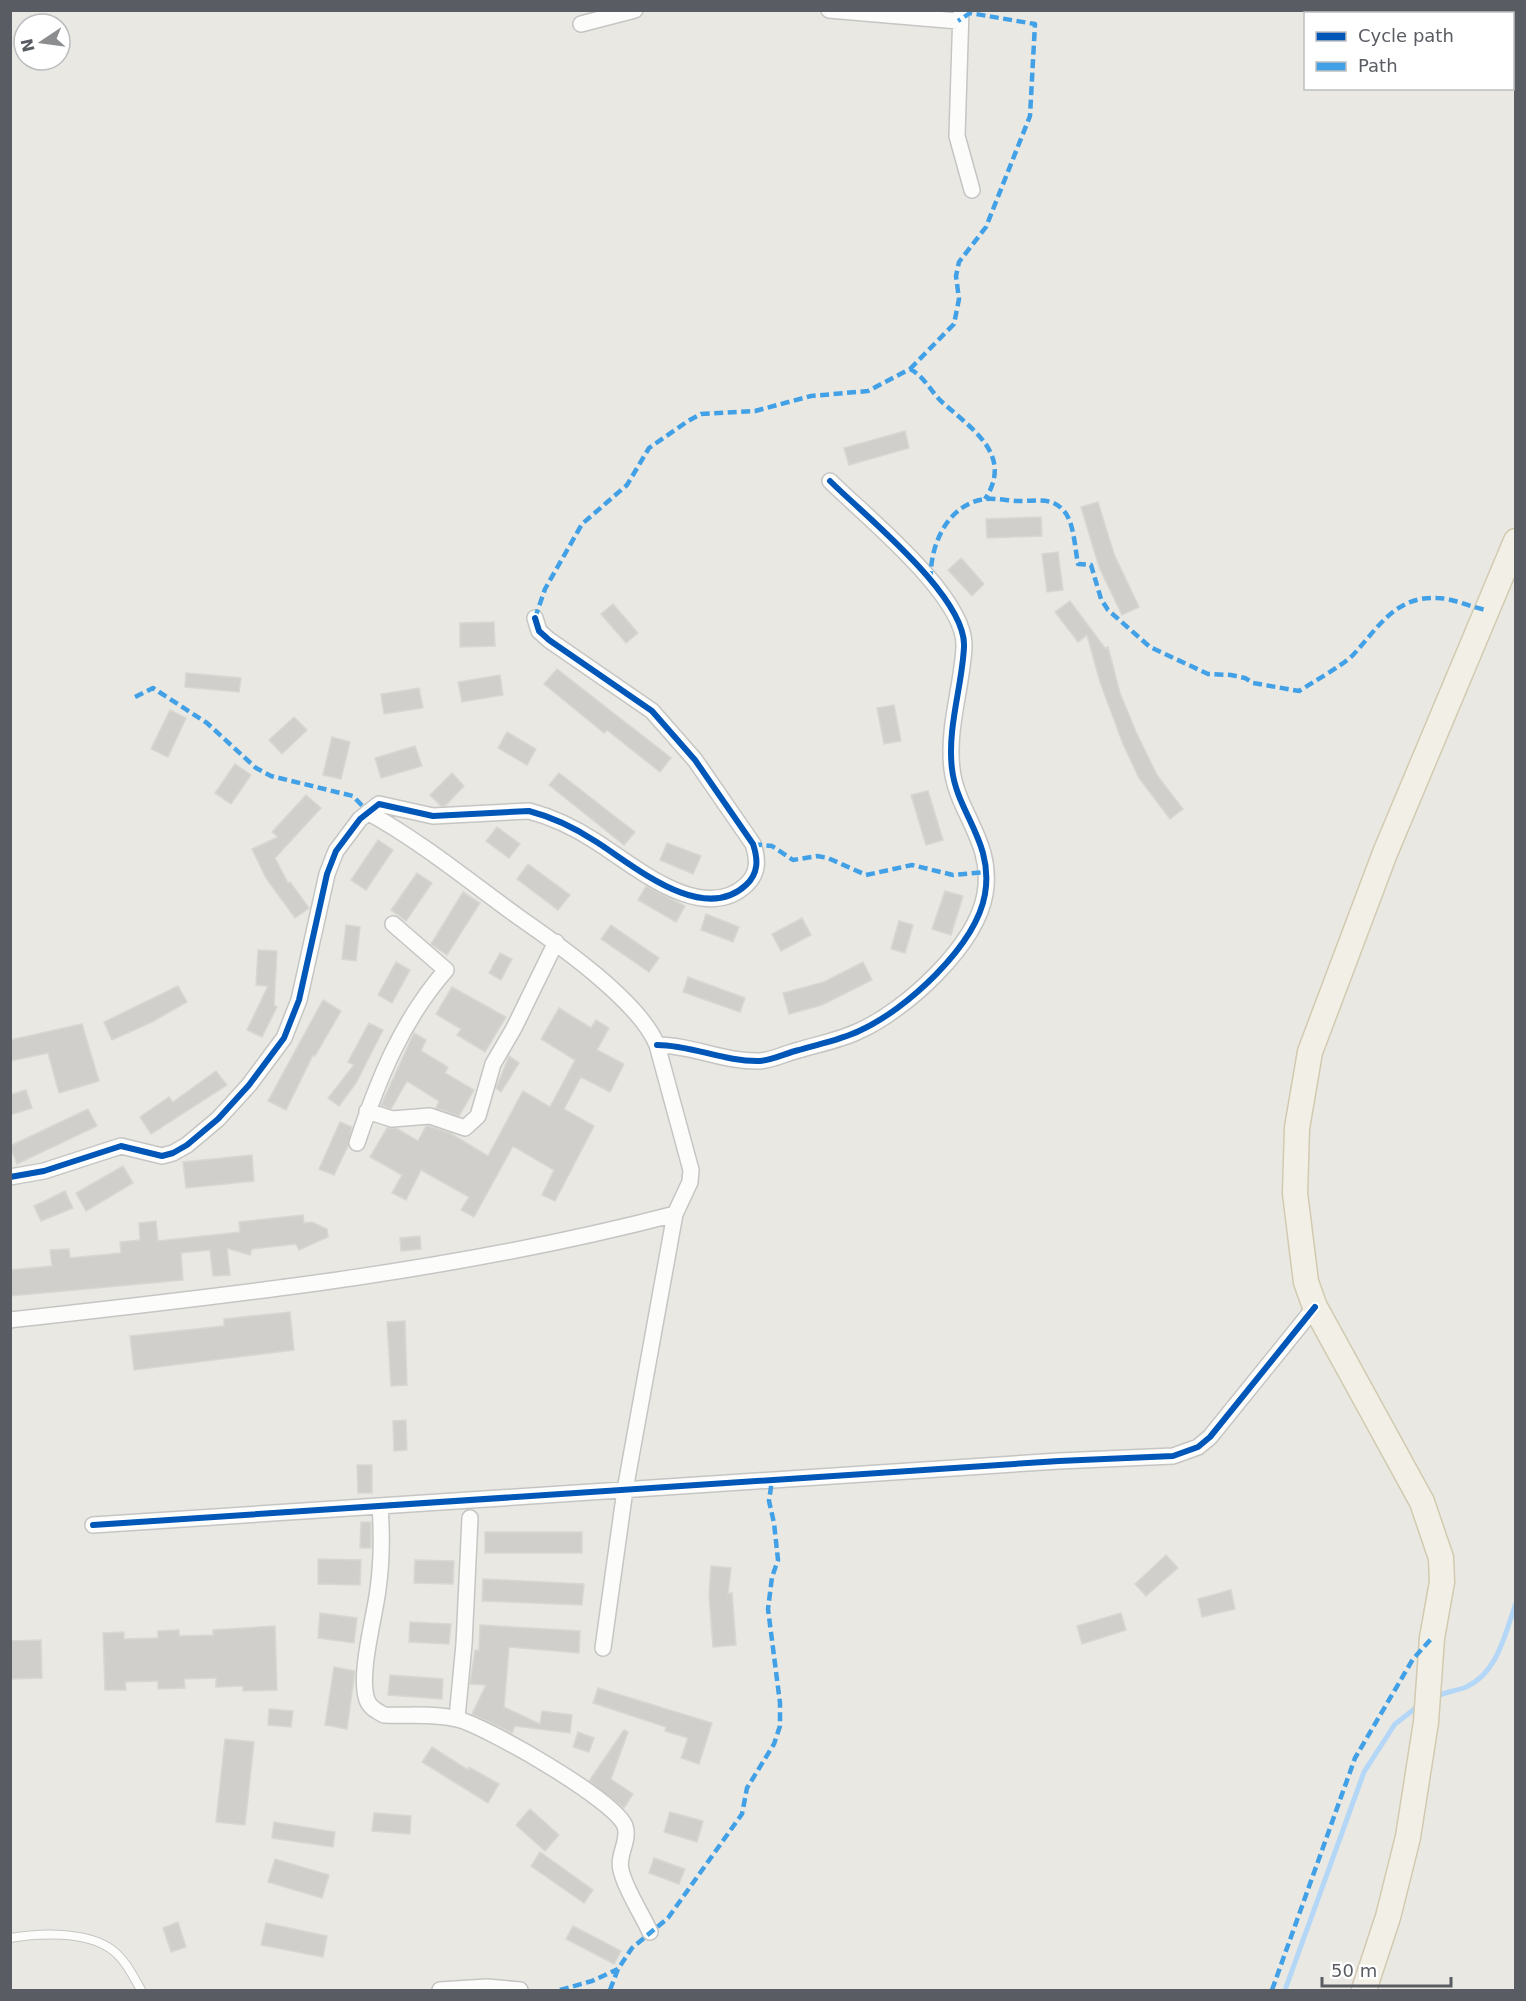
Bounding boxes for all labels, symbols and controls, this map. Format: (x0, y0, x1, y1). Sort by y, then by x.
north arrow (12, 12, 72, 72)
legend (1304, 12, 1514, 90)
text: Cycle path (1358, 25, 1454, 46)
text: N (17, 37, 39, 54)
text: Path (1358, 55, 1398, 76)
scale bar (1322, 1950, 1451, 1988)
text: 50 m (1331, 1960, 1377, 1981)

